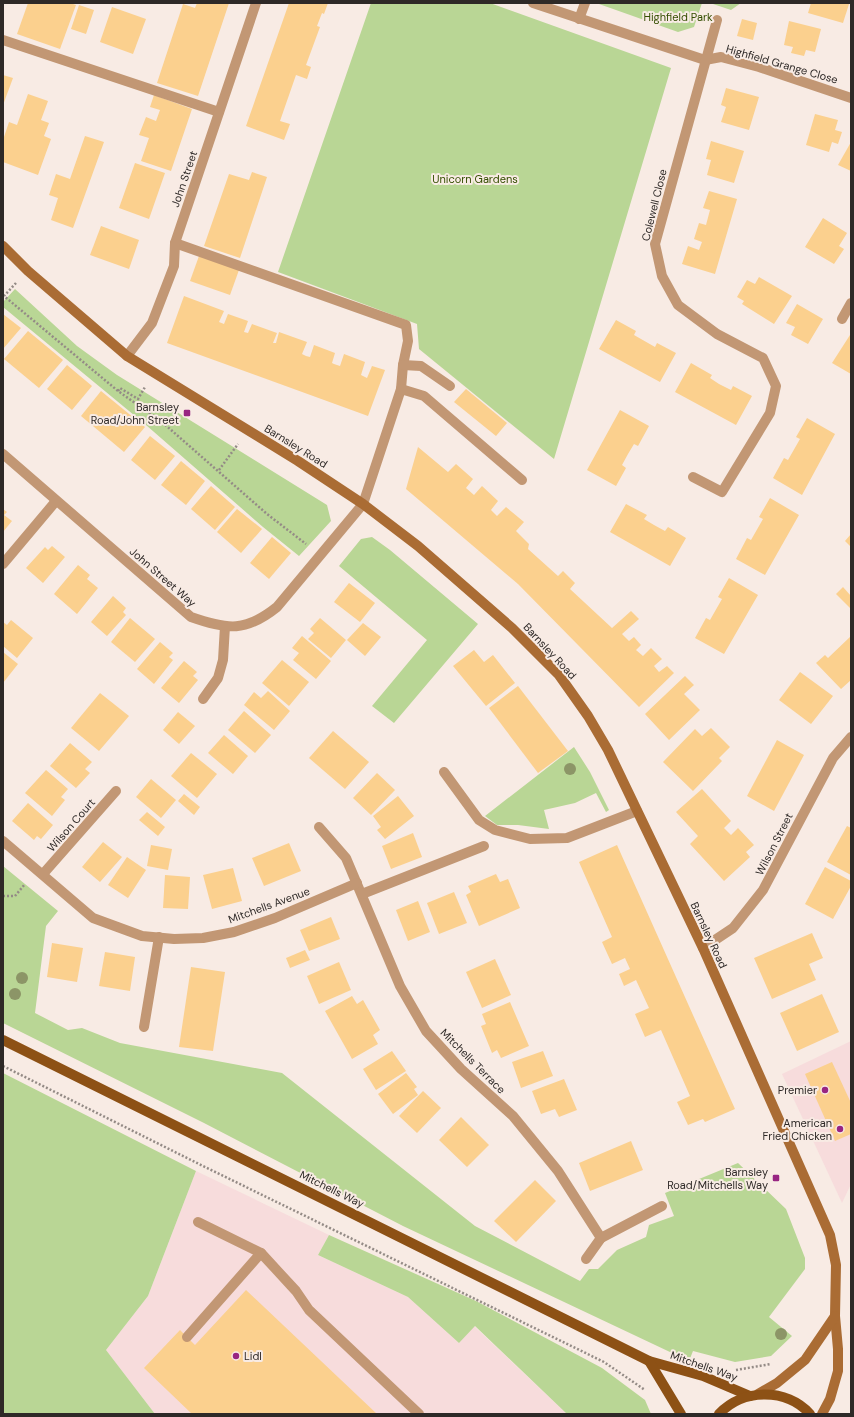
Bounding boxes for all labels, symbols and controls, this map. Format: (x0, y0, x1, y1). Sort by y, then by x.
park label: Highfield Park (643, 10, 713, 24)
street label: Highfield Grange Close (724, 41, 840, 87)
street label: John Street (168, 149, 200, 209)
street label: Colewell Close (638, 168, 670, 242)
park label: Unicorn Gardens (432, 172, 518, 186)
place label: Barnsley Road/John Street (91, 400, 179, 427)
marker: Barnsley Road/John Street (182, 408, 192, 418)
street label: Barnsley Road (262, 421, 330, 471)
street label: John Street Way (127, 544, 199, 610)
street label: Barnsley Road (520, 620, 580, 682)
street label: Wilson Court (44, 795, 98, 855)
street label: Wilson Street (752, 810, 796, 878)
street label: Mitchells Avenue (226, 884, 312, 926)
street label: Barnsley Road (688, 900, 731, 971)
street label: Mitchells Terrace (438, 1026, 508, 1096)
place label: Premier (778, 1083, 817, 1097)
marker: Premier (820, 1085, 830, 1095)
place label: American Fried Chicken (762, 1116, 832, 1143)
marker: American Fried Chicken (835, 1124, 845, 1134)
place label: Barnsley Road/Mitchells Way (667, 1165, 768, 1192)
street label: Mitchells Way (297, 1167, 367, 1211)
marker: Barnsley Road/Mitchells Way (771, 1173, 781, 1183)
street label: Mitchells Way (668, 1348, 740, 1384)
place label: Lidl (244, 1349, 262, 1363)
marker: Lidl (231, 1351, 241, 1361)

